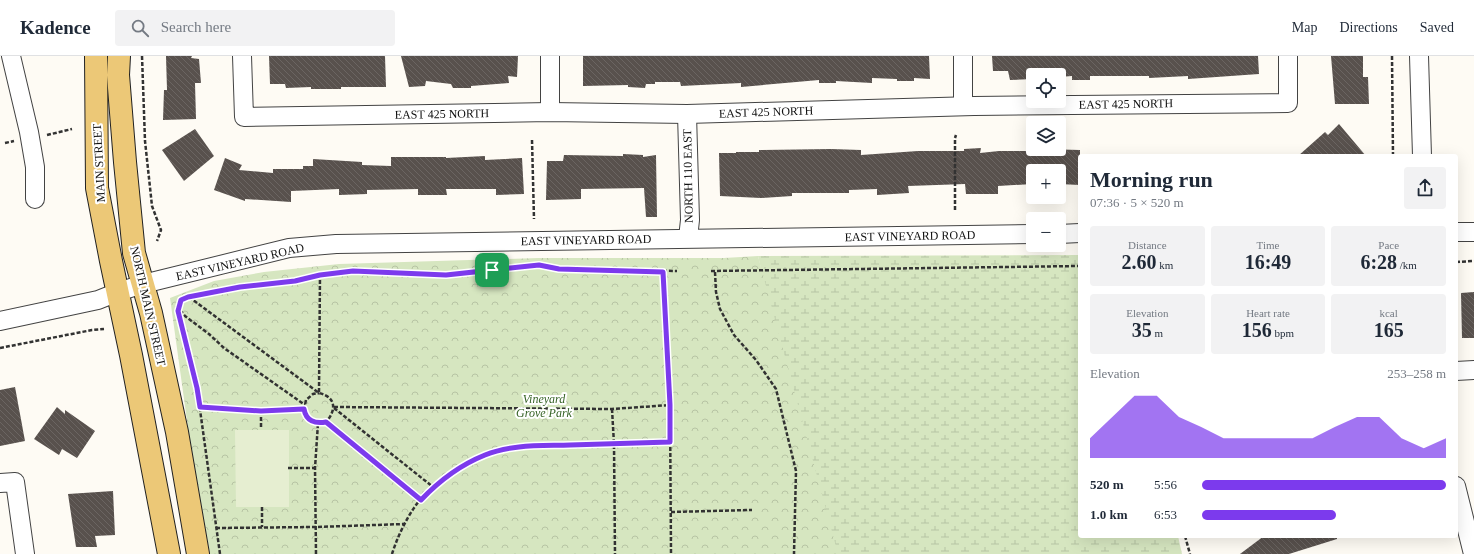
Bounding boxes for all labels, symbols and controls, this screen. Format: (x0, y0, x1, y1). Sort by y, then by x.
search box (115, 10, 395, 46)
text: Kadence (20, 17, 91, 38)
icon: search (129, 17, 151, 39)
text: Search here (161, 19, 231, 35)
text: Map (1292, 20, 1317, 35)
text: Directions (1339, 20, 1398, 35)
text: Saved (1420, 20, 1454, 35)
map controls (1026, 68, 1066, 252)
button: locate (1026, 68, 1066, 108)
street label: EAST 425 NORTH (1079, 96, 1174, 112)
street label: EAST 425 NORTH (719, 103, 814, 121)
street label: EAST 425 NORTH (395, 106, 490, 122)
button: layers (1026, 116, 1066, 156)
street label: MAIN STREET (90, 123, 108, 203)
street label: NORTH 110 EAST (680, 128, 696, 223)
button: + (1026, 164, 1066, 204)
text: Morning run (1090, 167, 1213, 192)
button: share (1404, 167, 1446, 209)
text: 07:36 · 5 × 520 m (1090, 195, 1184, 210)
button: − (1026, 212, 1066, 252)
street label: EAST VINEYARD ROAD (844, 228, 976, 244)
street label: EAST VINEYARD ROAD (520, 232, 652, 248)
text: Distance (1128, 239, 1167, 251)
text: Time (1257, 239, 1279, 251)
text: Pace (1378, 239, 1399, 251)
street label: EAST VINEYARD ROAD (175, 240, 306, 284)
street label: NORTH MAIN STREET (127, 245, 169, 368)
text: 2.60 (1121, 251, 1156, 273)
text: 16:49 (1245, 251, 1291, 273)
text: 6:28 (1360, 251, 1397, 273)
pin (475, 253, 509, 287)
icon: arrive (481, 259, 503, 281)
text: km (1156, 259, 1173, 271)
text: /km (1397, 259, 1417, 271)
text: Elevation (1126, 307, 1168, 319)
text: Heart rate (1246, 307, 1290, 319)
text: kcal (1379, 307, 1398, 319)
text: 35 (1132, 319, 1152, 341)
text: 156 (1242, 319, 1272, 341)
text: 165 (1374, 319, 1404, 341)
text: m (1152, 327, 1163, 339)
text: bpm (1272, 327, 1294, 339)
text: Elevation (1090, 366, 1140, 381)
text: 253–258 m (1387, 366, 1446, 381)
park label: Vineyard Grove Park (516, 392, 573, 420)
text: 520 m (1090, 477, 1124, 492)
text: 5:56 (1154, 477, 1177, 492)
text: 1.0 km (1090, 507, 1128, 522)
text: 6:53 (1154, 507, 1177, 522)

